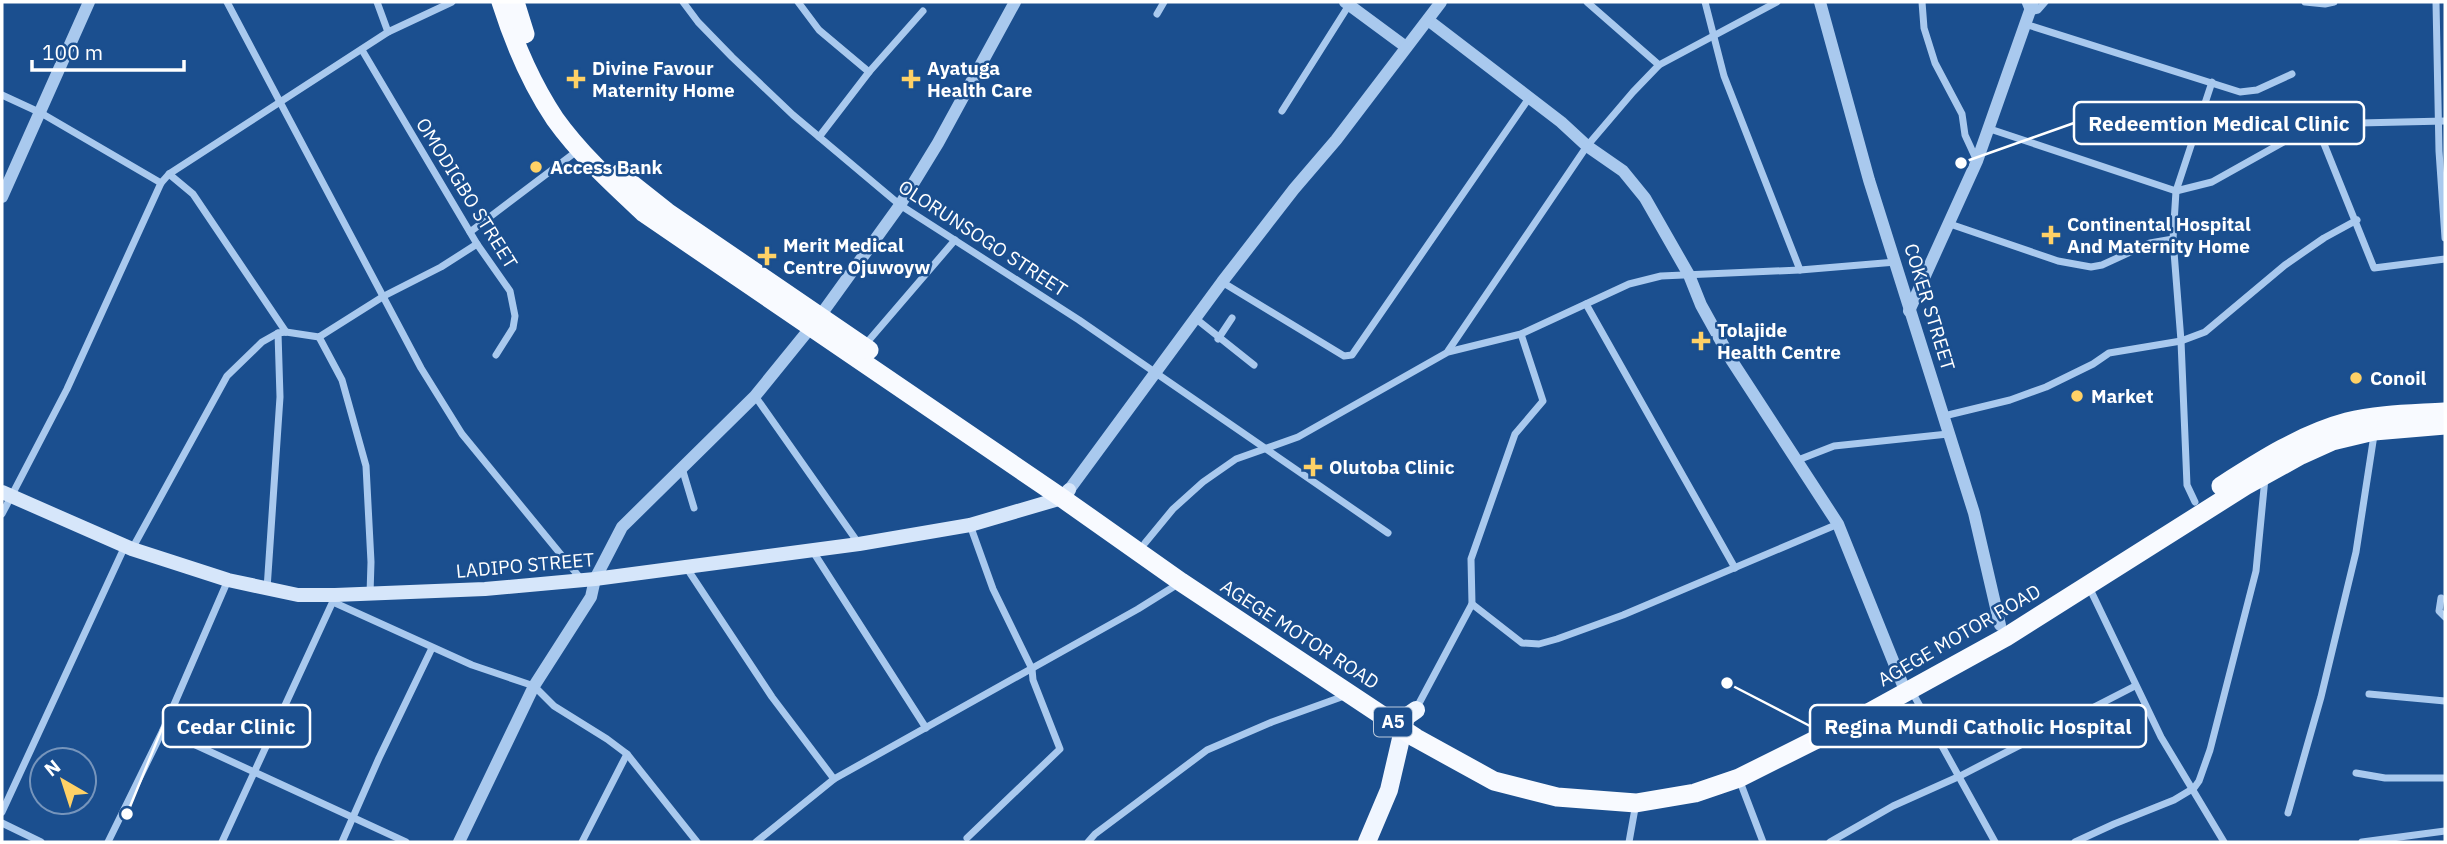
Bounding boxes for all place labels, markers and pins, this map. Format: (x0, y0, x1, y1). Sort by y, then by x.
place label: Divine Favour Maternity Home (592, 56, 735, 102)
place label: Ayatuga Health Care (927, 56, 1032, 102)
marker: Divine Favour Maternity Home (566, 69, 586, 89)
marker: Ayatuga Health Care (901, 69, 921, 89)
callout: Redeemtion Medical Clinic (2074, 102, 2364, 144)
place label: Access Bank (550, 155, 662, 179)
marker: Access Bank (528, 159, 544, 175)
place label: Continental Hospital And Maternity Home (2067, 212, 2251, 258)
marker: Continental Hospital And Maternity Home (2041, 225, 2061, 245)
place label: Merit Medical Centre Ojuwoyw (783, 233, 930, 279)
marker: Merit Medical Centre Ojuwoyw (757, 246, 777, 266)
place label: Tolajide Health Centre (1717, 318, 1841, 364)
marker: Tolajide Health Centre (1691, 331, 1711, 351)
place label: Conoil (2370, 366, 2427, 390)
marker: Conoil (2348, 370, 2364, 386)
place label: Market (2091, 384, 2153, 408)
marker: Market (2069, 388, 2085, 404)
place label: Olutoba Clinic (1329, 455, 1455, 479)
marker: Olutoba Clinic (1303, 457, 1323, 477)
callout: Cedar Clinic (163, 705, 310, 747)
callout: Regina Mundi Catholic Hospital (1810, 705, 2146, 747)

